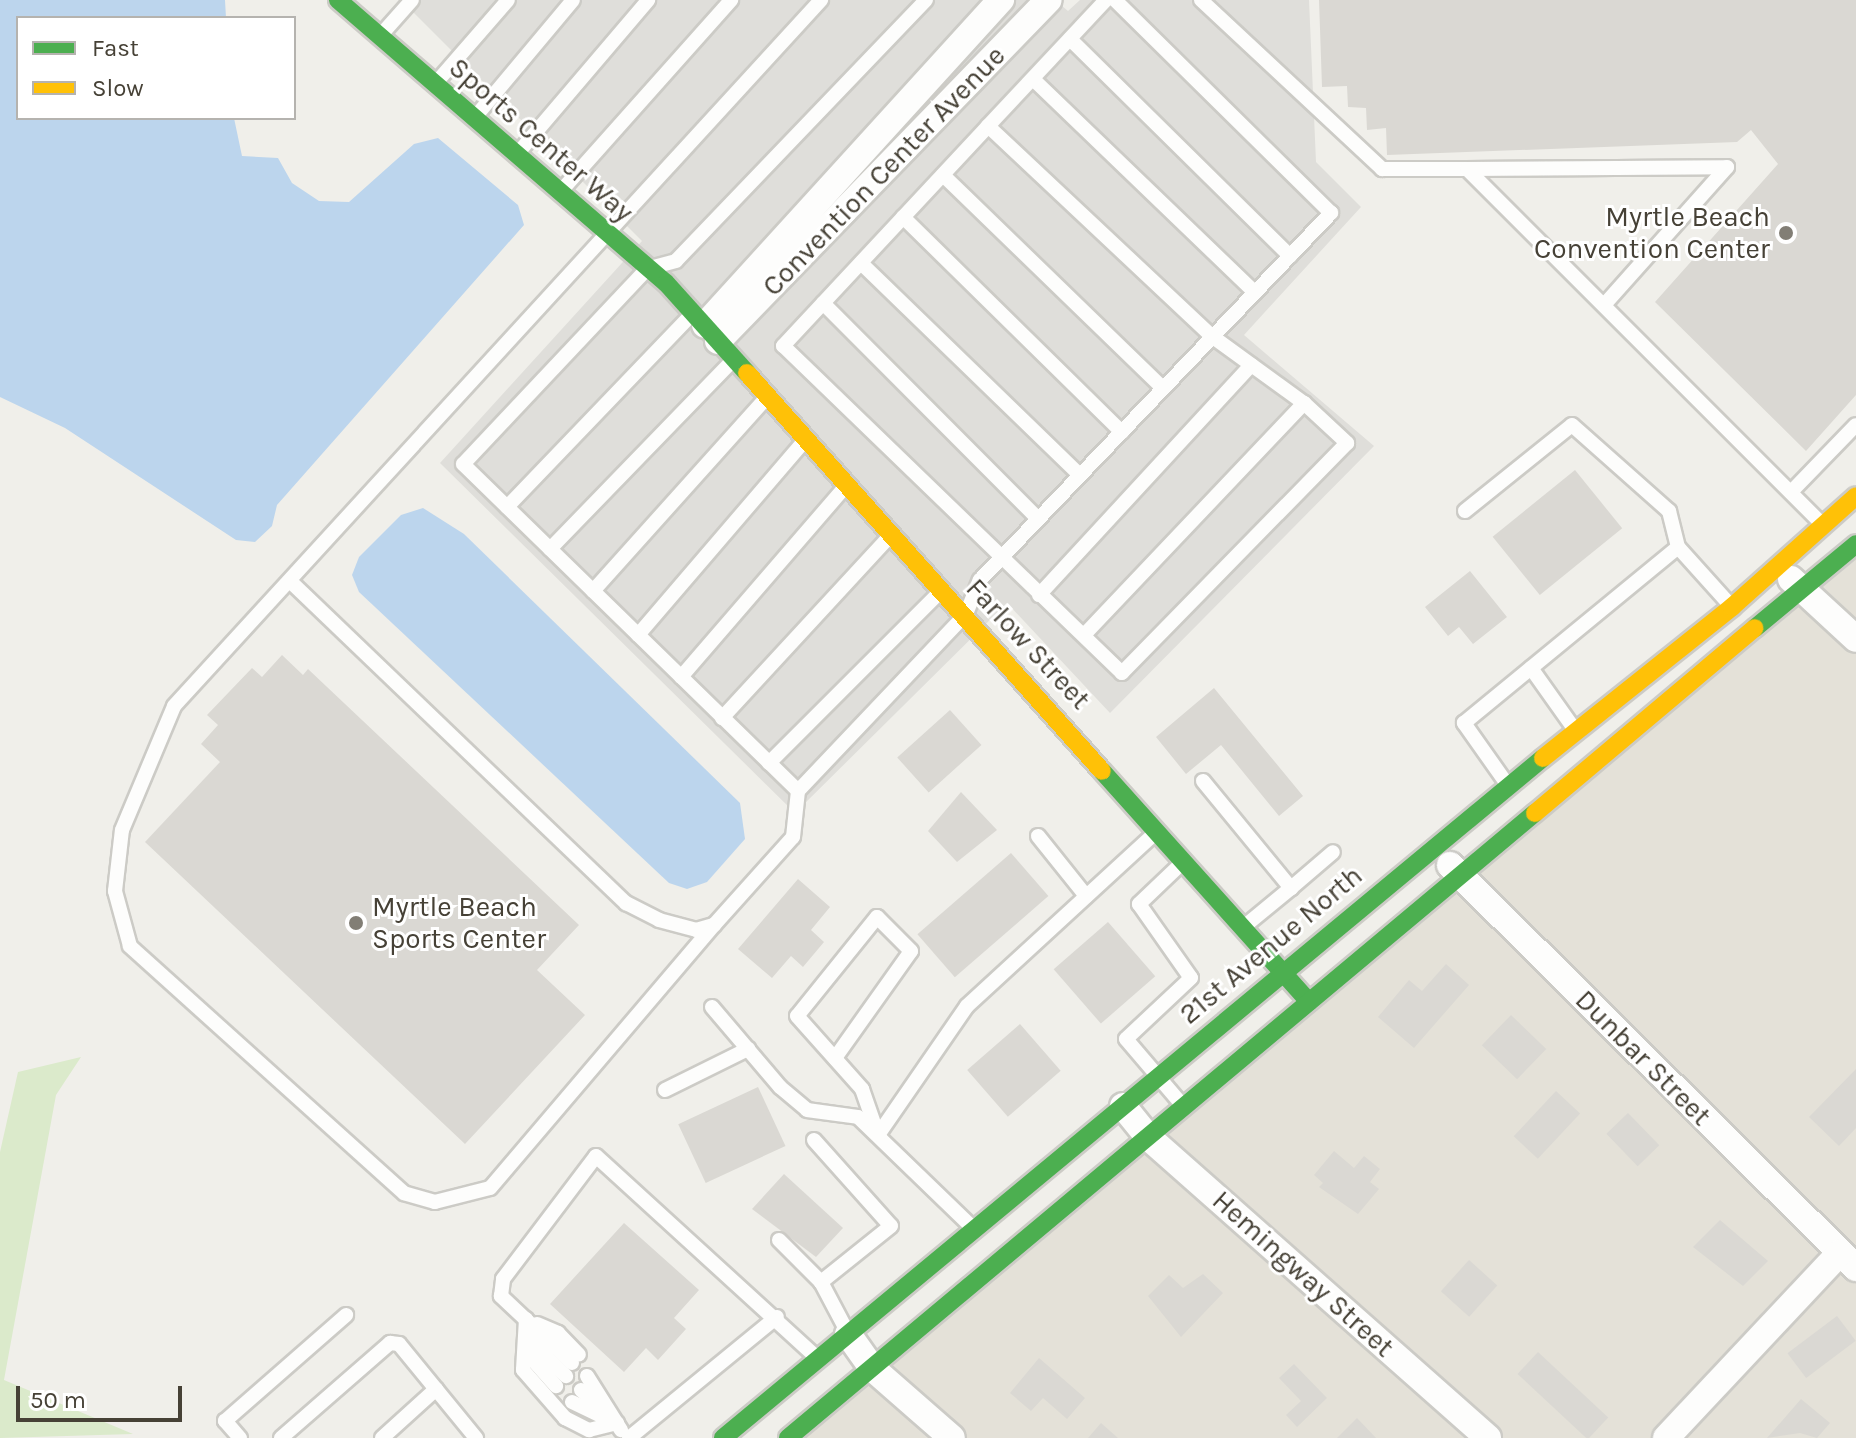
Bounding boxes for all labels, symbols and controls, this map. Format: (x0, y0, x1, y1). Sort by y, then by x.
legend (16, 16, 296, 120)
text: Fast (92, 34, 139, 62)
street label: Convention Center Avenue (756, 39, 1012, 303)
street label: Sports Center Way (442, 51, 640, 229)
text: Slow (92, 74, 144, 102)
place label: Myrtle Beach Convention Center (1534, 200, 1770, 266)
marker: Myrtle Beach Convention Center (1777, 224, 1795, 242)
street label: Farlow Street (959, 572, 1097, 716)
street label: 21st Avenue North (1173, 859, 1369, 1031)
place label: Myrtle Beach Sports Center (372, 890, 546, 956)
marker: Myrtle Beach Sports Center (347, 914, 365, 932)
street label: Dunbar Street (1568, 983, 1718, 1133)
street label: Hemingway Street (1205, 1184, 1401, 1364)
scale bar (20, 1370, 186, 1420)
text: 50 m (30, 1386, 86, 1414)

